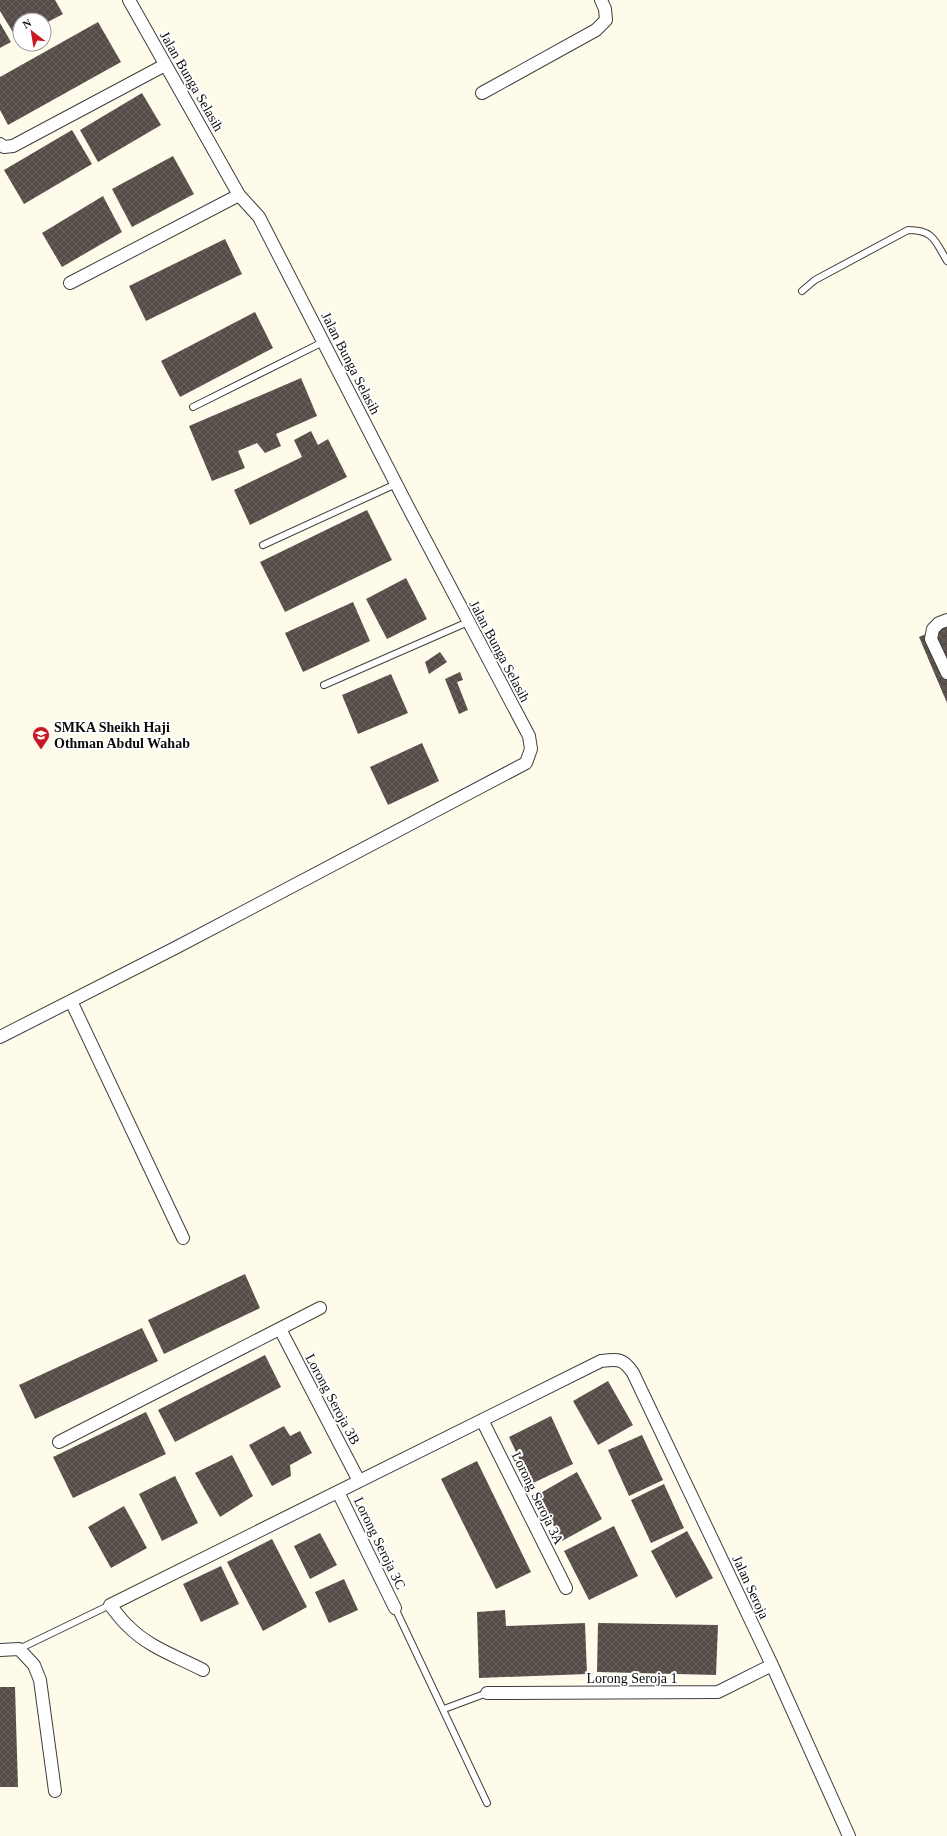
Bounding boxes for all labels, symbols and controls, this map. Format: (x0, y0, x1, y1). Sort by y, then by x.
north arrow (12, 12, 52, 52)
text: N (20, 16, 33, 31)
street label: Jalan Bunga Selasih (157, 29, 226, 134)
street label: Jalan Bunga Selasih (318, 310, 383, 417)
street label: Jalan Bunga Selasih (466, 598, 533, 705)
place label: SMKA Sheikh Haji Othman Abdul Wahab (54, 720, 190, 751)
school or university icon: SMKA Sheikh Haji Othman Abdul Wahab (31, 725, 51, 750)
street label: Lorong Seroja 3B (302, 1351, 363, 1447)
street label: Lorong Seroja 3A (509, 1450, 567, 1548)
street label: Lorong Seroja 3C (351, 1495, 408, 1592)
street label: Jalan Seroja (729, 1553, 772, 1622)
street label: Lorong Seroja 1 (587, 1671, 677, 1686)

